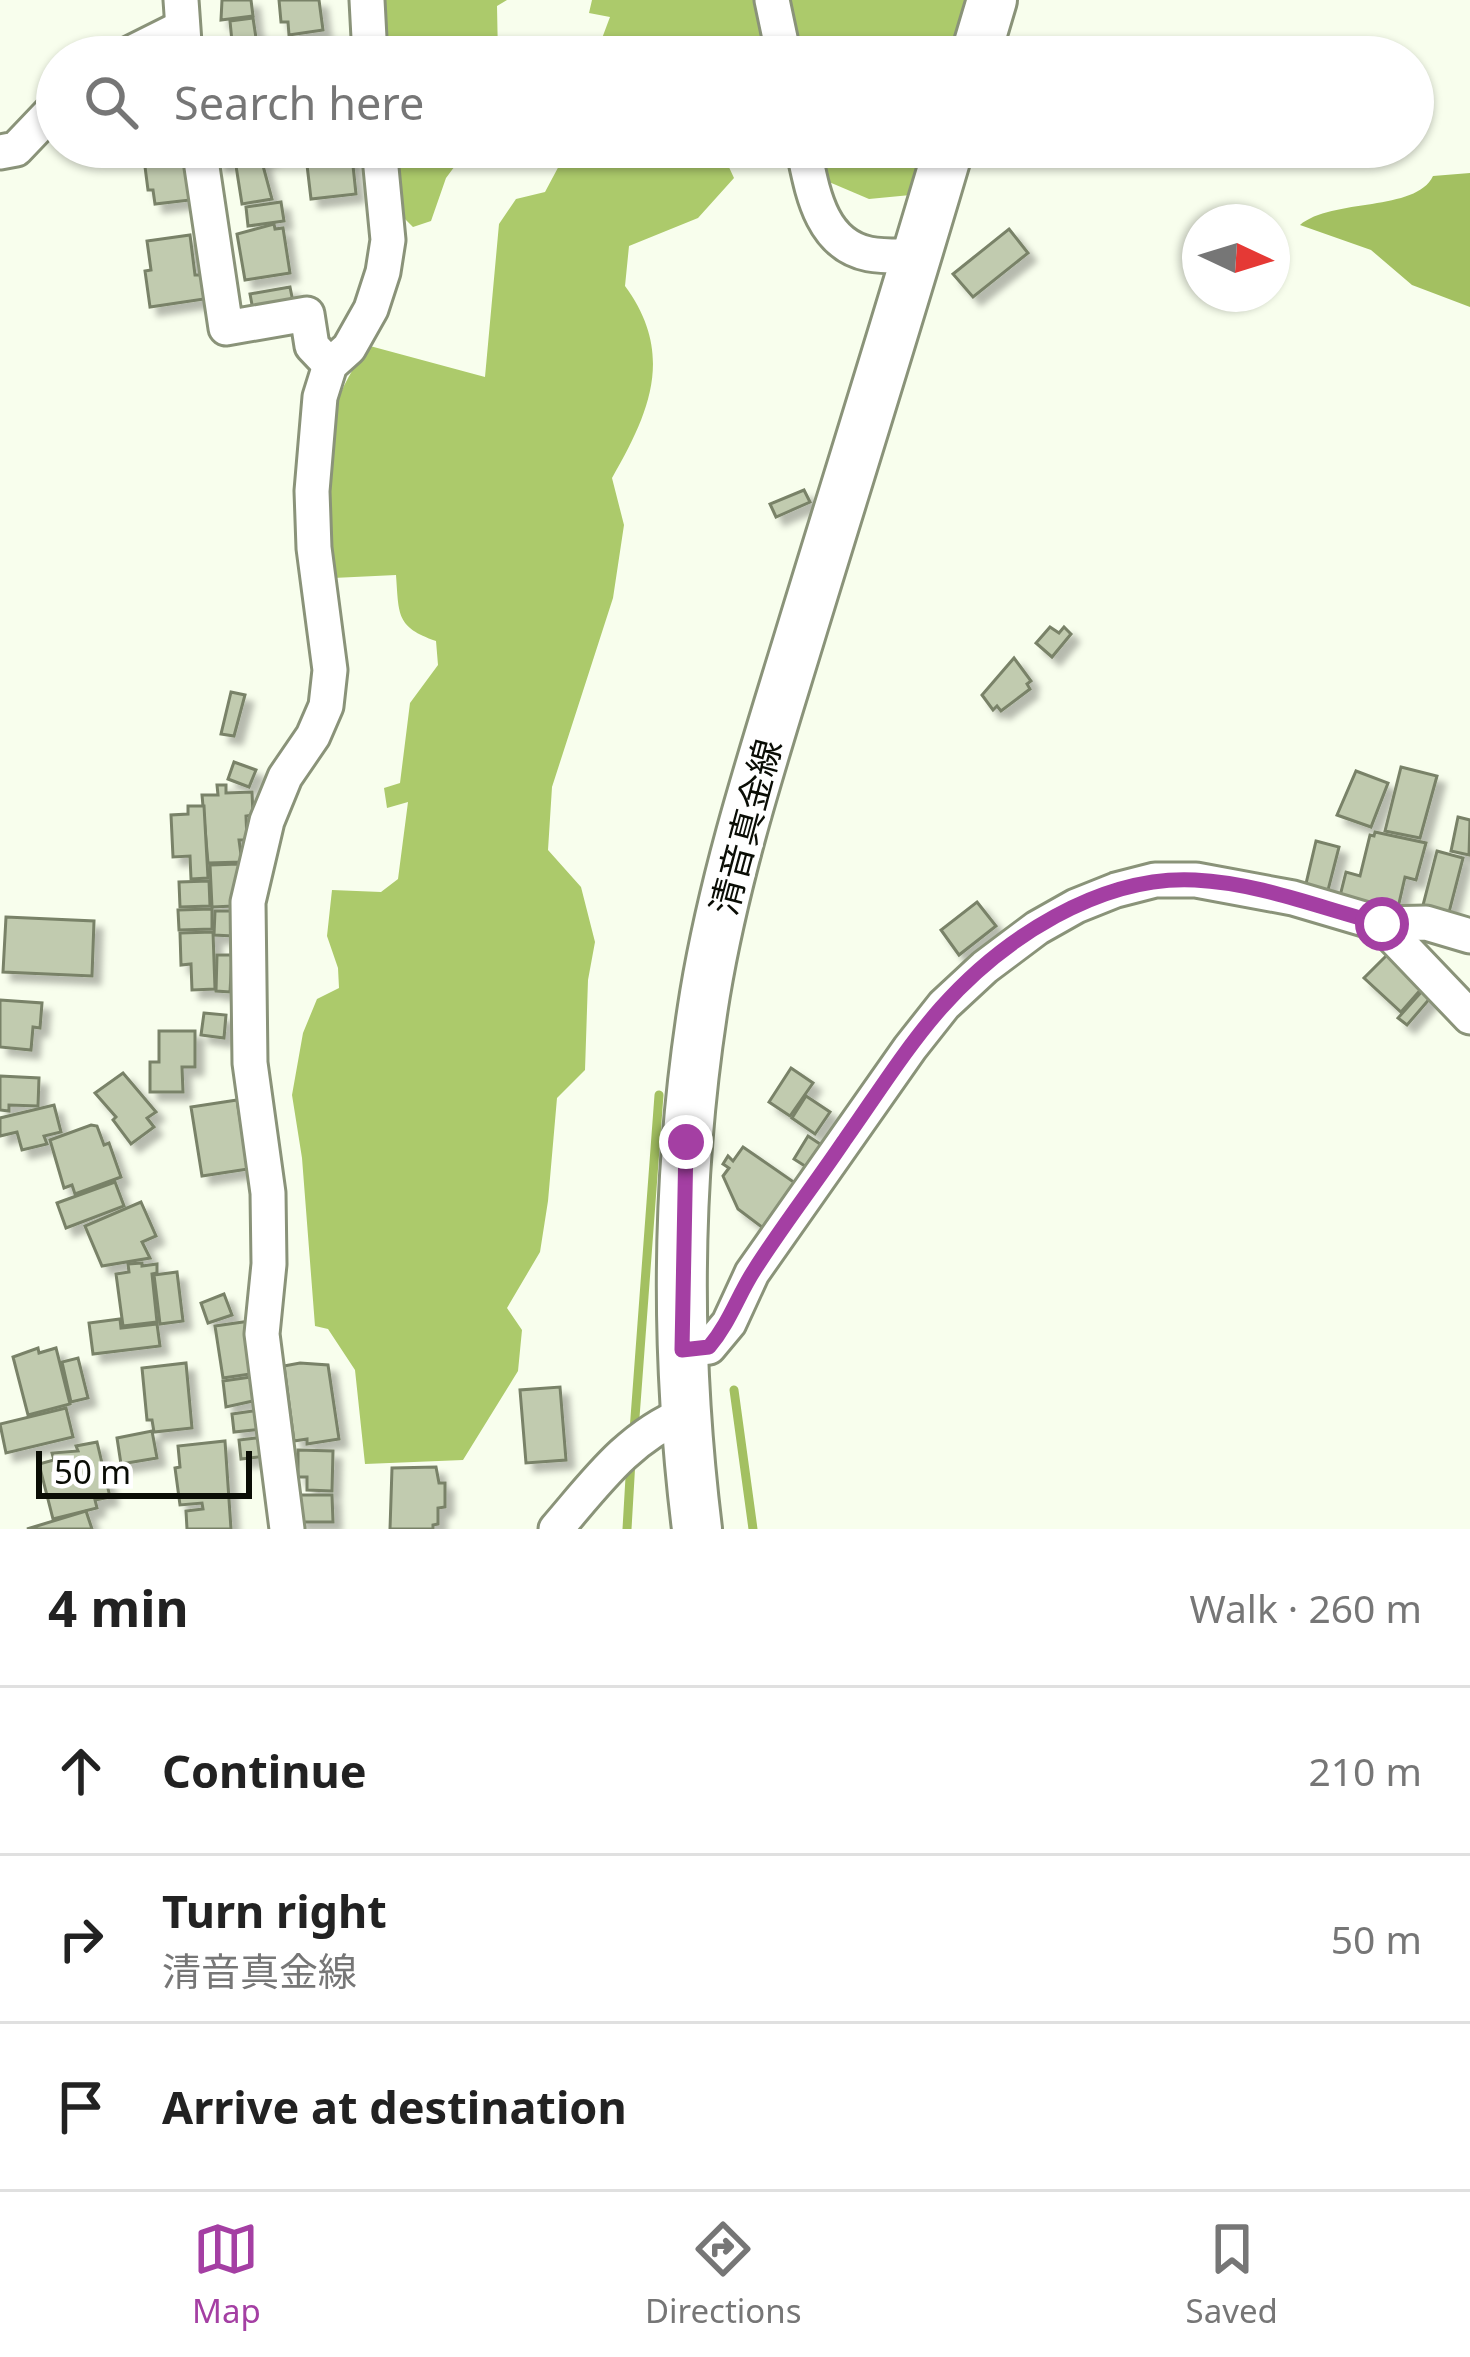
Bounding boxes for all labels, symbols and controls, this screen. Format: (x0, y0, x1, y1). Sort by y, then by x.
search box (36, 36, 1434, 168)
icon: search (78, 69, 144, 135)
text: Search here (174, 72, 424, 133)
north arrow (1182, 204, 1290, 312)
street label: 清音真金線 (699, 734, 792, 920)
route start (1355, 897, 1409, 951)
route end (659, 1115, 713, 1169)
scale bar (36, 1445, 252, 1498)
text: 50 m (54, 1449, 131, 1494)
text: 4 min (48, 1572, 189, 1642)
text: Walk · 260 m (1189, 1581, 1422, 1634)
icon: ahead (48, 1738, 114, 1804)
text: Continue (162, 1740, 367, 1801)
text: 210 m (1308, 1744, 1422, 1797)
text: Turn right (162, 1880, 387, 1941)
icon: right (48, 1906, 114, 1972)
text: 50 m (1331, 1912, 1422, 1965)
text: 清音真金線 (162, 1944, 357, 1997)
icon: arrive (48, 2074, 114, 2140)
text: Arrive at destination (162, 2076, 627, 2137)
tab: Map (192, 2216, 261, 2333)
tab: Directions (645, 2216, 802, 2333)
tab: Saved (1186, 2216, 1278, 2333)

